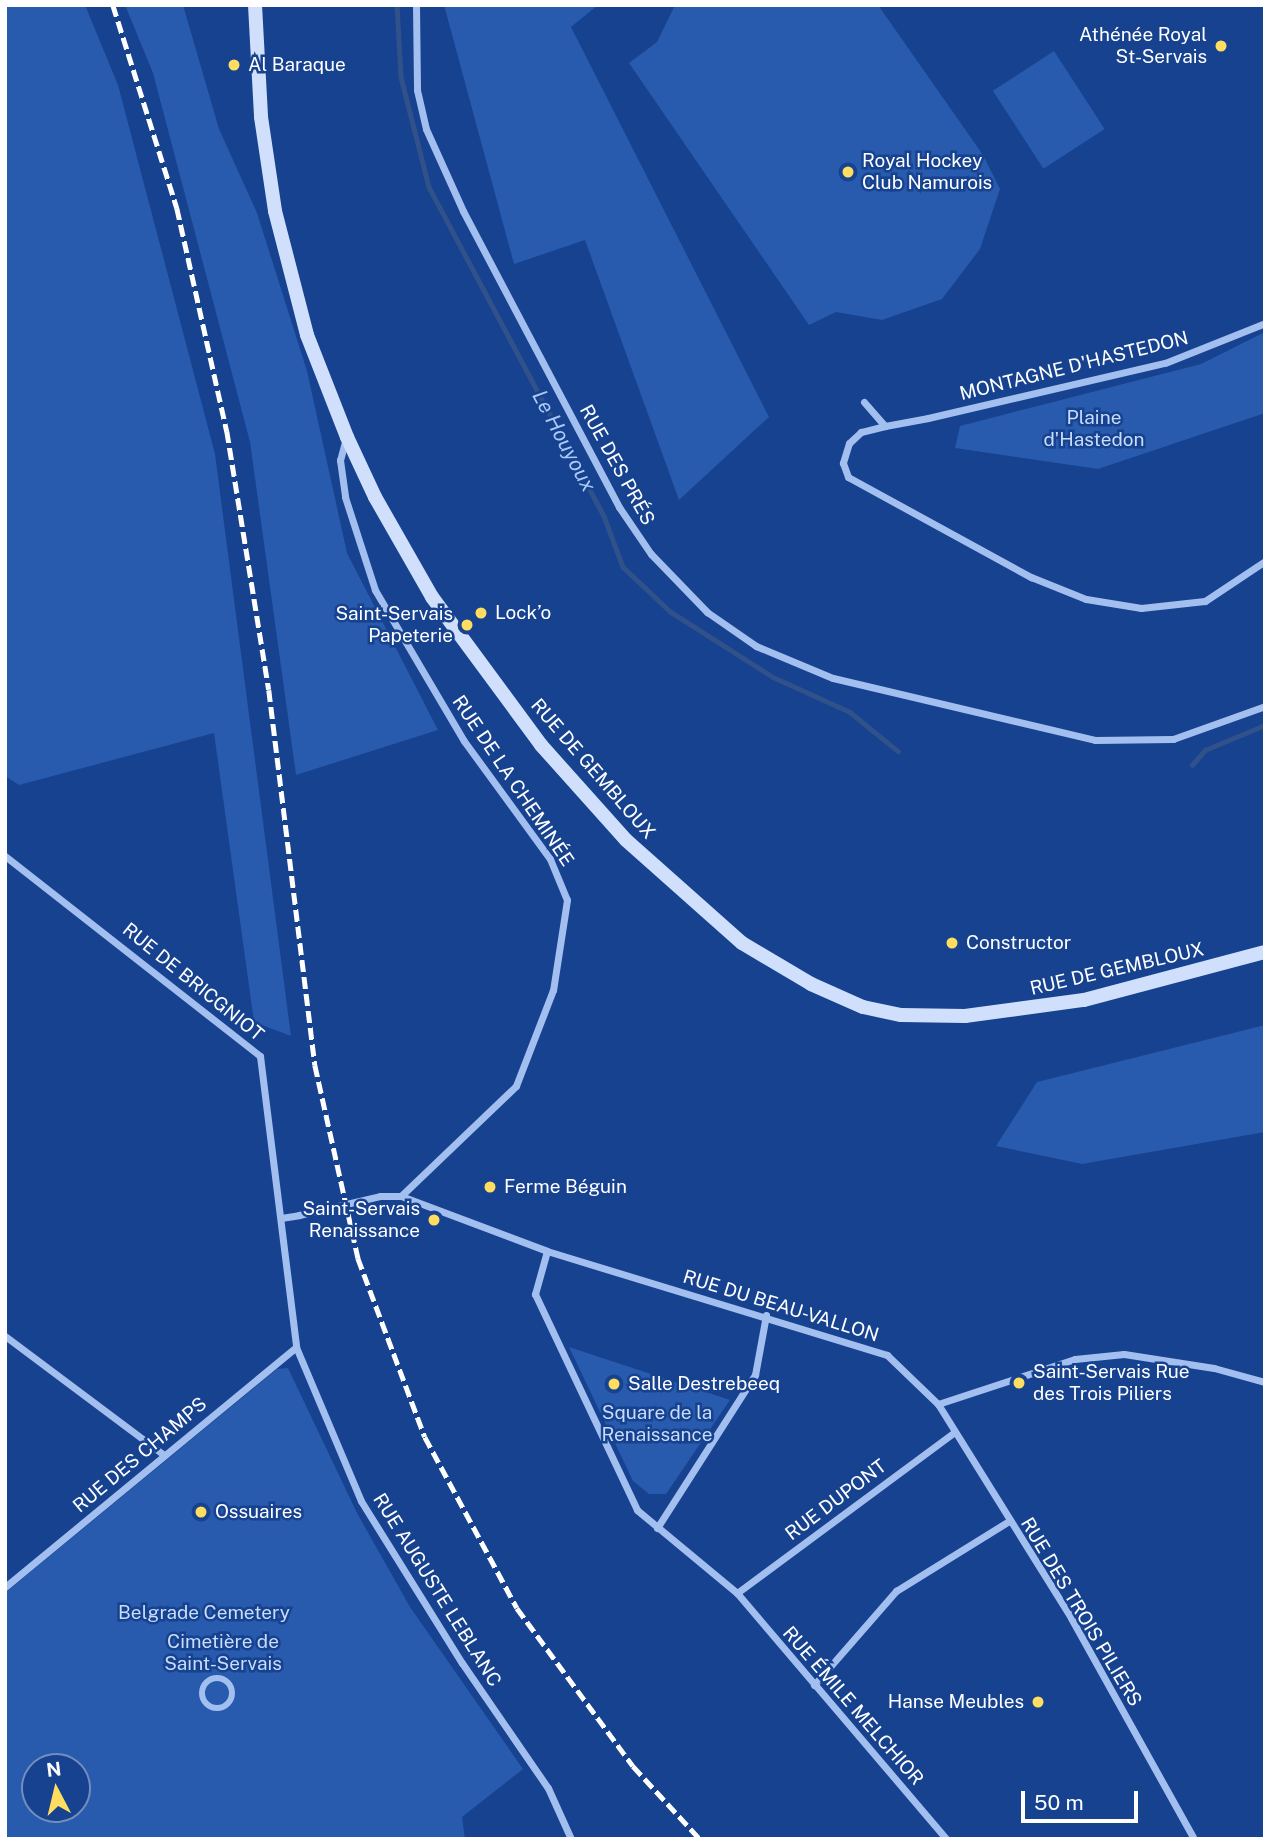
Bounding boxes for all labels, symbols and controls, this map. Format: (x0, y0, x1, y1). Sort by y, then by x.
place label: Athénée Royal St-Servais (1079, 24, 1207, 68)
marker: Athénée Royal St-Servais (1213, 38, 1229, 54)
place label: Al Baraque (248, 54, 346, 76)
marker: Al Baraque (226, 57, 242, 73)
place label: Royal Hockey Club Namurois (862, 150, 992, 194)
marker: Royal Hockey Club Namurois (840, 164, 856, 180)
street label: MONTAGNE D'HASTEDON (957, 327, 1191, 405)
water label: Le Houyoux (527, 386, 601, 496)
street label: RUE DES PRÉS (575, 401, 659, 529)
park label: Plaine d'Hastedon (1043, 407, 1145, 451)
place label: Lock’o (495, 602, 551, 624)
place label: Saint-Servais Papeterie (335, 603, 453, 647)
marker: Lock’o (473, 605, 489, 621)
marker: Saint-Servais Papeterie (459, 617, 475, 633)
street label: RUE DE LA CHEMINÉE (447, 691, 579, 871)
street label: RUE DE GEMBLOUX (526, 694, 660, 844)
street label: RUE DE BRICGNIOT (118, 918, 268, 1046)
place label: Constructor (966, 932, 1071, 954)
marker: Constructor (944, 935, 960, 951)
street label: RUE DE GEMBLOUX (1028, 938, 1206, 1000)
place label: Ferme Béguin (504, 1176, 627, 1198)
marker: Ferme Béguin (482, 1179, 498, 1195)
place label: Saint-Servais Renaissance (302, 1198, 420, 1242)
marker: Saint-Servais Renaissance (426, 1212, 442, 1228)
street label: RUE DU BEAU-VALLON (680, 1265, 882, 1347)
place label: Saint-Servais Rue des Trois Piliers (1033, 1361, 1190, 1405)
place label: Salle Destrebeeq (628, 1373, 780, 1395)
marker: Saint-Servais Rue des Trois Piliers (1011, 1375, 1027, 1391)
marker: Salle Destrebeeq (606, 1376, 622, 1392)
street label: RUE DES CHAMPS (68, 1392, 212, 1518)
park label: Square de la Renaissance (601, 1402, 713, 1446)
street label: RUE DUPONT (781, 1455, 891, 1545)
street label: RUE AUGUSTE LEBLANC (368, 1489, 506, 1691)
place label: Ossuaires (215, 1501, 302, 1523)
marker: Ossuaires (193, 1504, 209, 1520)
street label: RUE DES TROIS PILIERS (1016, 1513, 1146, 1711)
park label: Belgrade Cemetery (118, 1602, 290, 1624)
street label: RUE ÉMILE MELCHIOR (778, 1622, 928, 1790)
park label: Cimetière de Saint-Servais (164, 1631, 282, 1675)
place label: Hanse Meubles (888, 1691, 1024, 1713)
marker: Hanse Meubles (1030, 1694, 1046, 1710)
north arrow (21, 1753, 91, 1823)
text: N (45, 1757, 62, 1781)
scale bar (1025, 1778, 1142, 1822)
text: 50 m (1034, 1790, 1084, 1815)

